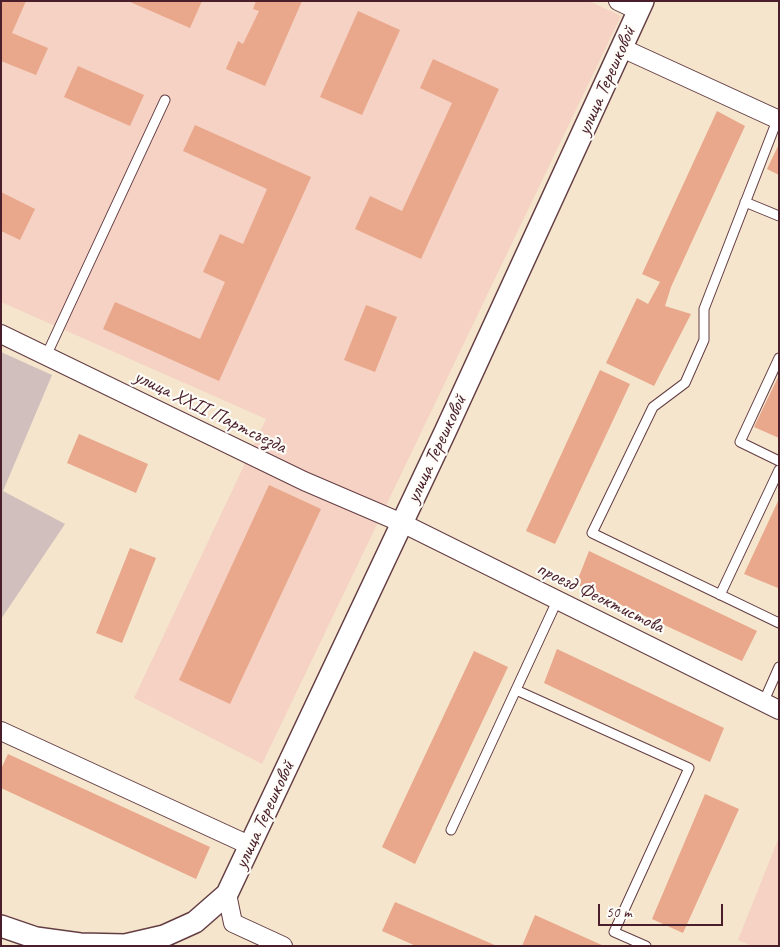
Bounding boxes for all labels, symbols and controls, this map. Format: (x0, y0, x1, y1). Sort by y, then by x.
street label: улица Терешковой (572, 23, 642, 139)
street label: улица XXII Партсъезда (130, 365, 290, 459)
street label: улица Терешковой (402, 391, 472, 507)
street label: проезд Феоктистова (532, 557, 668, 639)
street label: улица Терешковой (230, 757, 300, 873)
scale bar (600, 894, 725, 926)
text: 50 m (606, 903, 632, 922)

